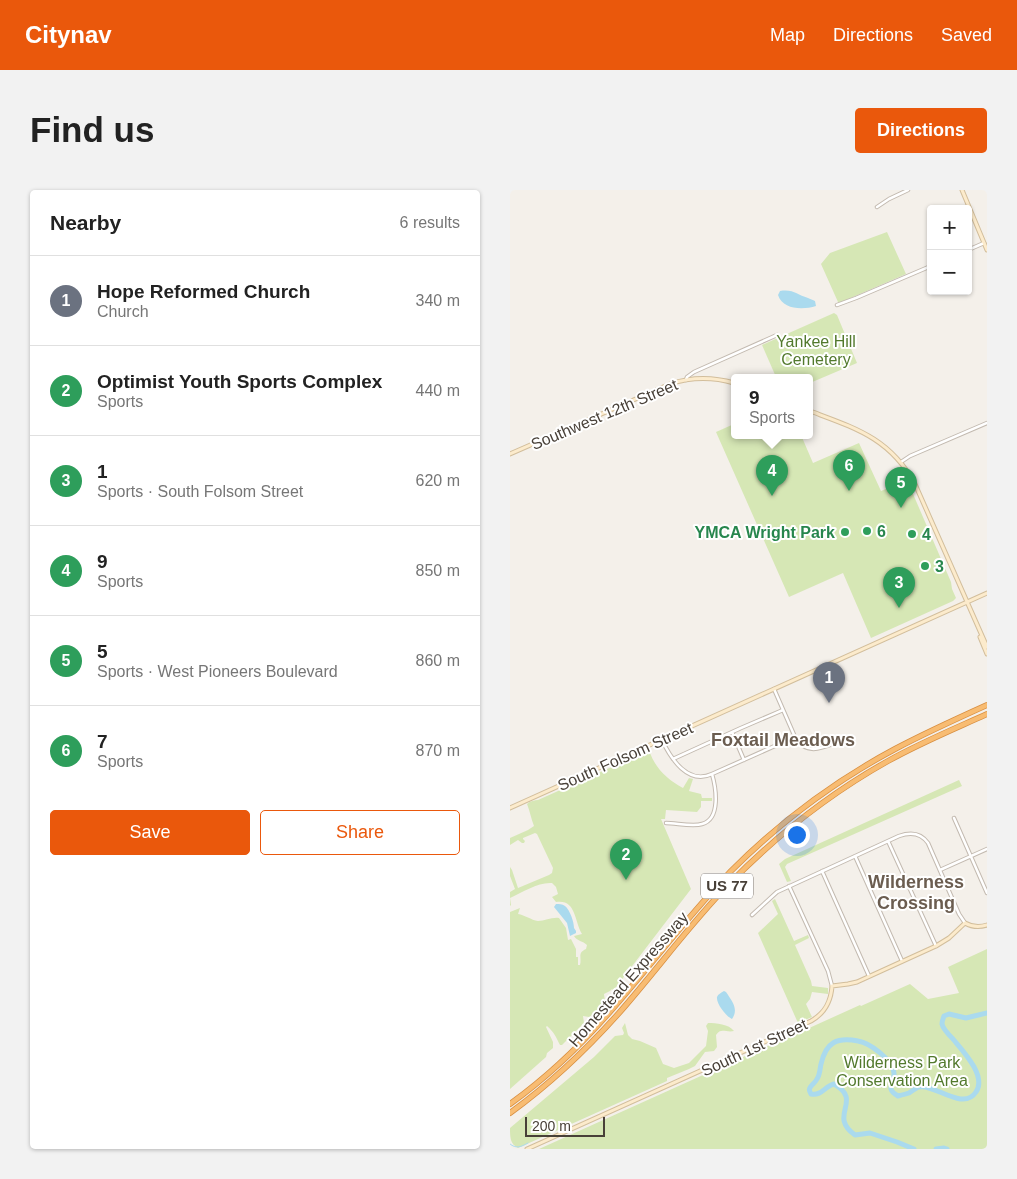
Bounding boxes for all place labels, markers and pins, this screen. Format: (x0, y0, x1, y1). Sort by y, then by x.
pin: 6 (833, 450, 865, 491)
pin: 4 (756, 455, 788, 496)
pin: 5 (885, 467, 917, 508)
place label: 6 (877, 523, 886, 540)
place label: YMCA Wright Park (695, 524, 835, 541)
marker: 6 (861, 525, 873, 537)
marker: YMCA Wright Park (839, 526, 851, 538)
place label: 4 (922, 526, 931, 543)
marker: 4 (906, 528, 918, 540)
place label: 3 (935, 558, 944, 575)
marker: 3 (919, 560, 931, 572)
pin: 3 (883, 567, 915, 608)
pin: 1 (813, 662, 845, 703)
pin: 2 (610, 839, 642, 880)

